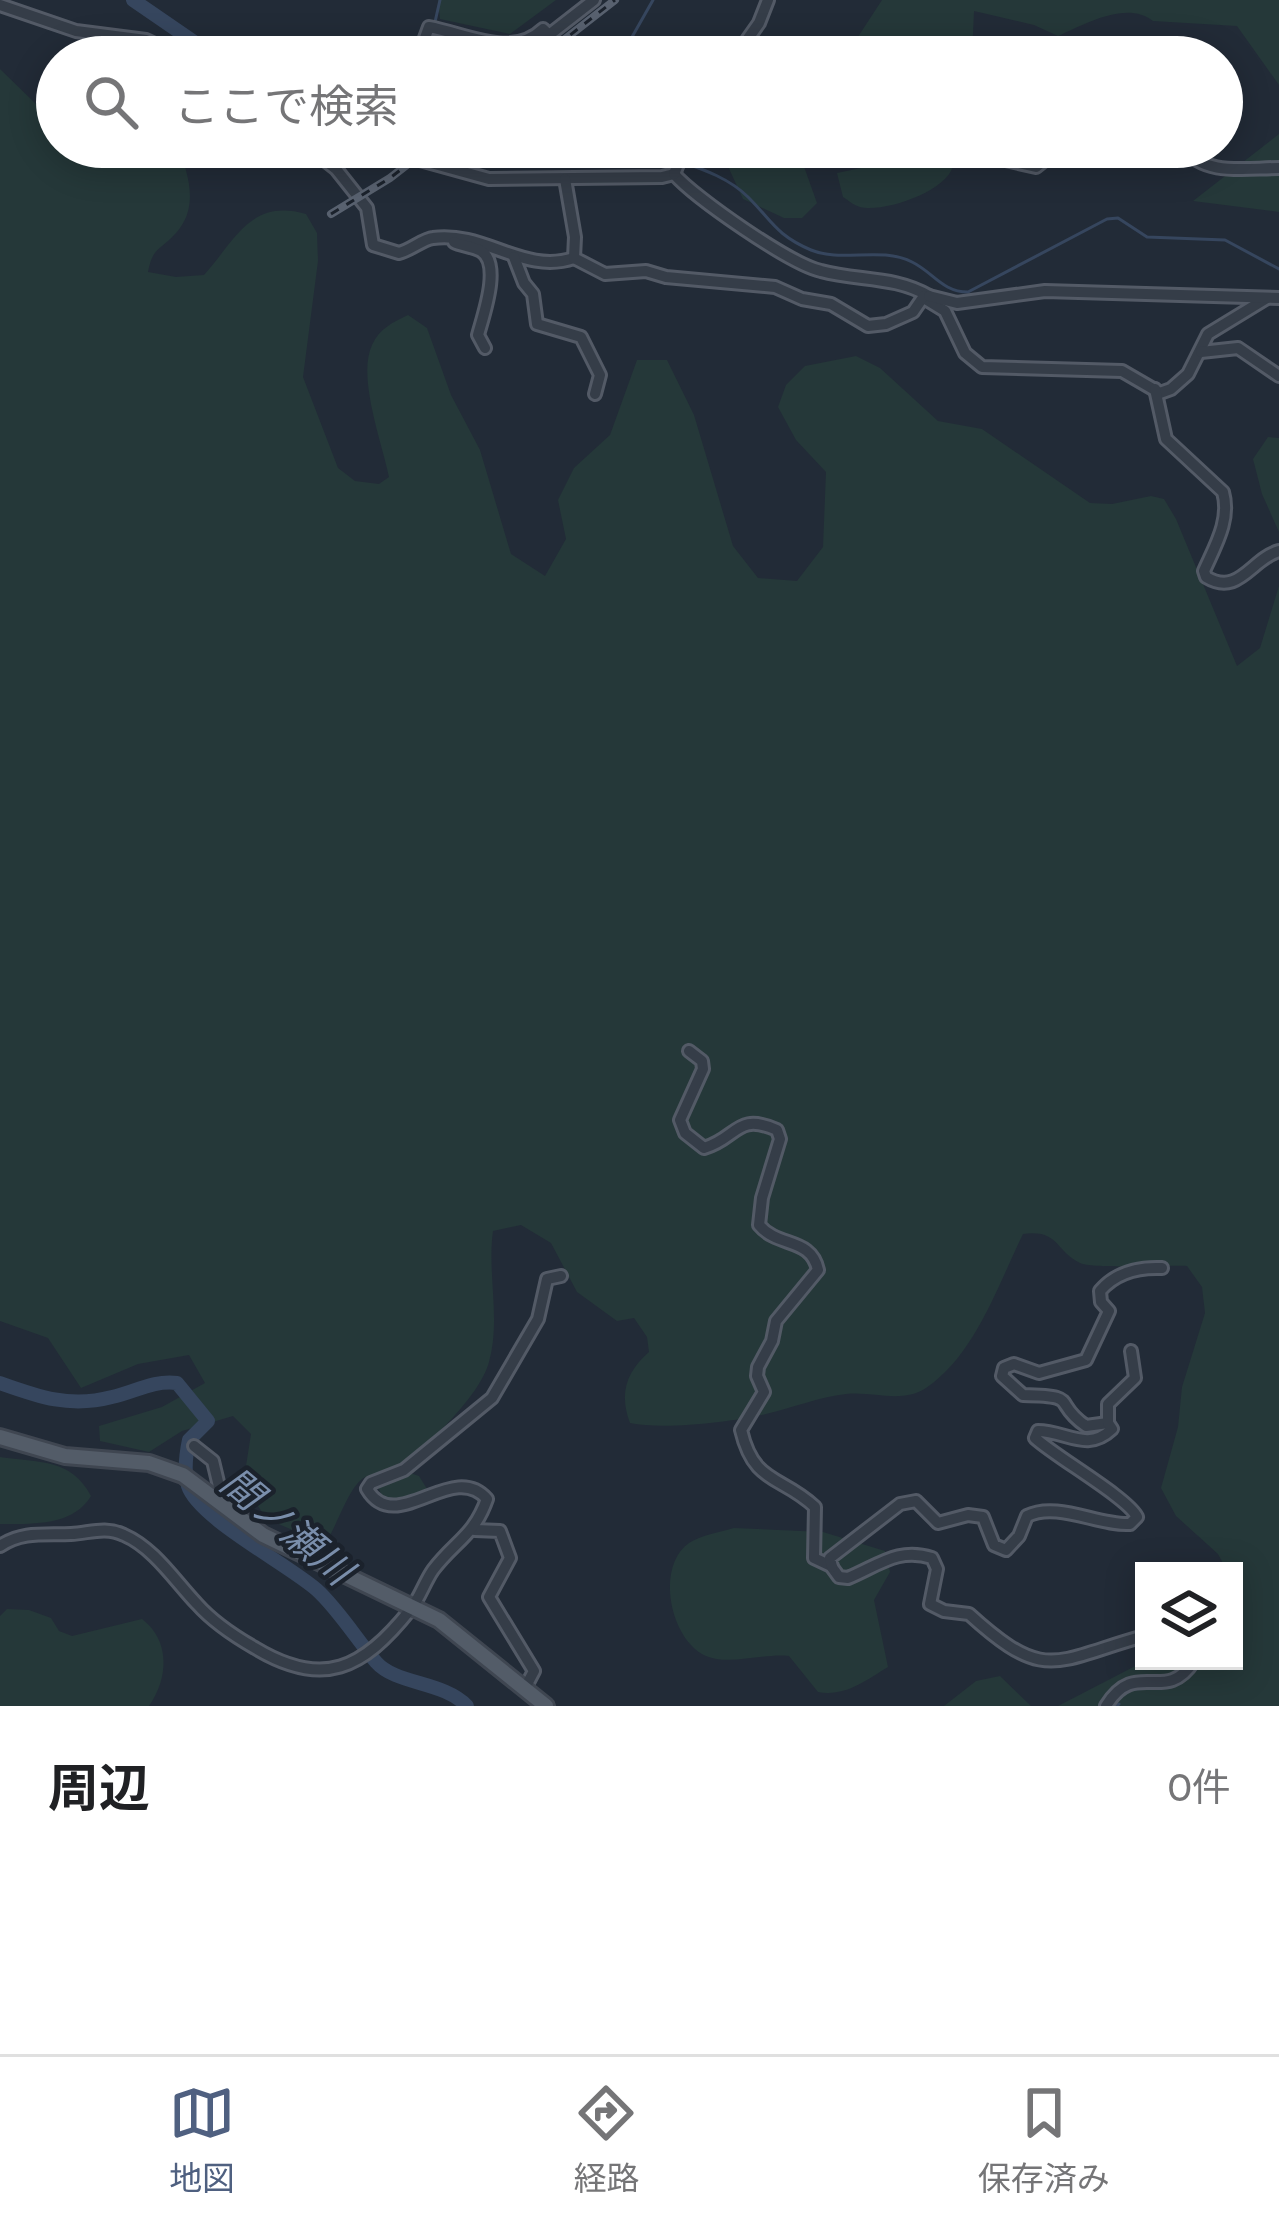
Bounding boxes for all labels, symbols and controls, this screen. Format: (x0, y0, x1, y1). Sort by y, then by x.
search box (36, 36, 1243, 168)
icon: search (78, 69, 144, 135)
text: ここで検索 (174, 81, 399, 135)
water label: 間ノ瀬川 (211, 1459, 364, 1598)
map controls (1135, 1562, 1243, 1670)
button: layers (1135, 1562, 1243, 1670)
text: 周辺 (48, 1759, 150, 1821)
text: 0件 (1168, 1765, 1231, 1812)
tab: 地図 (169, 2080, 235, 2200)
tab: 経路 (573, 2080, 639, 2200)
tab: 保存済み (978, 2080, 1110, 2200)

